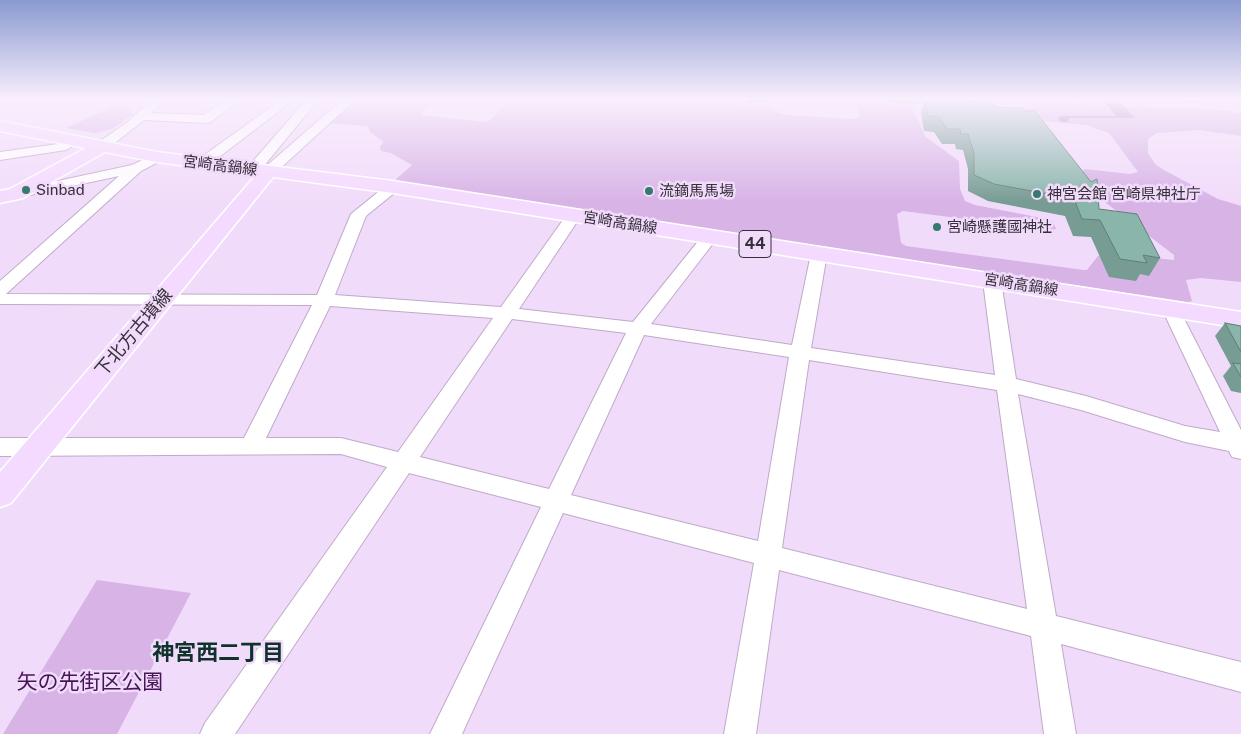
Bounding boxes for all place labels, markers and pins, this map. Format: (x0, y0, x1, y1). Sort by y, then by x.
place label: Sinbad (36, 181, 85, 199)
place label: 流鏑馬馬場 (659, 182, 734, 200)
marker: Sinbad (20, 184, 32, 196)
marker: 流鏑馬馬場 (643, 185, 655, 197)
place label: 神宮会館 宮崎県神社庁 (1047, 185, 1201, 203)
marker: 神宮会館 宮崎県神社庁 (1031, 188, 1043, 200)
place label: 宮崎懸護國神社 (947, 218, 1052, 236)
marker: 宮崎懸護國神社 (931, 221, 943, 233)

